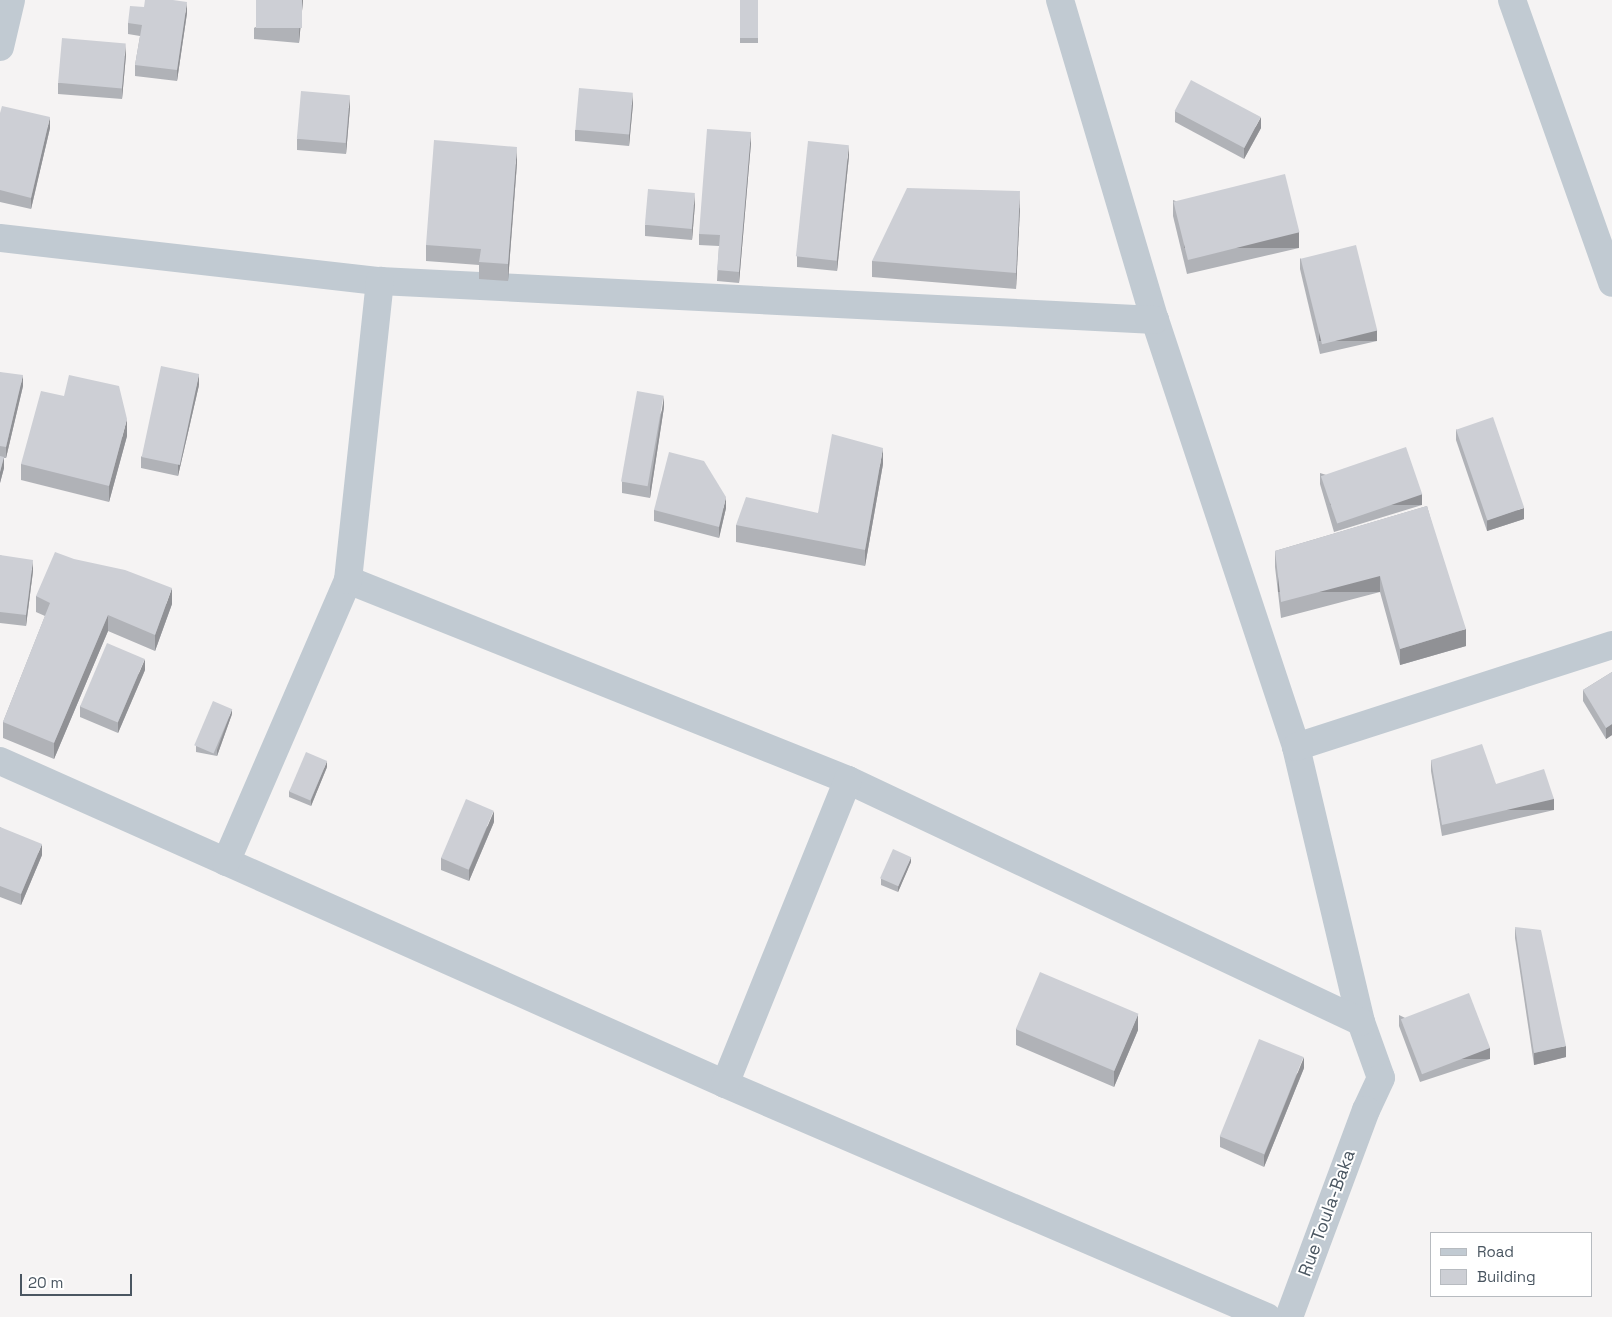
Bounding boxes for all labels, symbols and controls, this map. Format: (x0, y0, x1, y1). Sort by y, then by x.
street label: Rue Toula-Baka (1294, 1147, 1360, 1279)
legend (1430, 1232, 1592, 1297)
text: Road (1477, 1242, 1514, 1261)
scale bar (22, 1264, 135, 1296)
text: Building (1477, 1267, 1536, 1286)
text: 20 m (28, 1273, 63, 1292)

